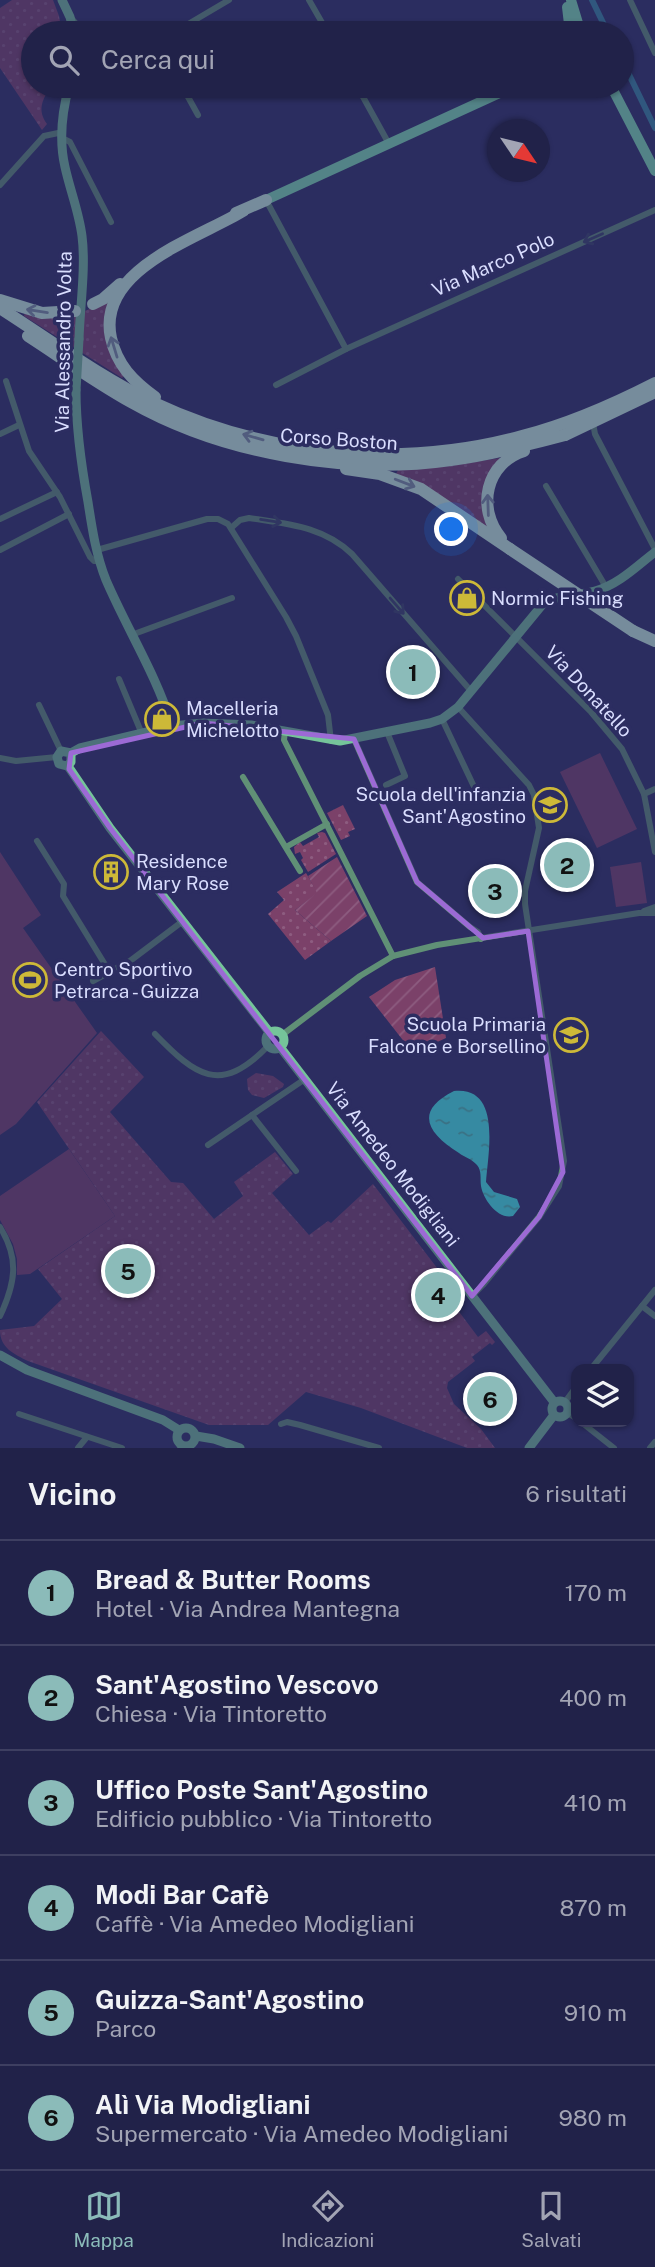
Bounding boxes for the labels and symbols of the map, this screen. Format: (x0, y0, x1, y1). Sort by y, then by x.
north arrow (487, 119, 550, 182)
street label: Via Marco Polo (429, 227, 557, 301)
one-way arrow (583, 232, 604, 245)
street label: Via Alessandro Volta (50, 251, 76, 433)
one-way arrow (26, 304, 49, 317)
one-way arrow (107, 337, 119, 359)
street label: Corso Boston (280, 424, 398, 454)
one-way arrow (242, 430, 264, 443)
one-way arrow (394, 477, 416, 490)
one-way arrow (482, 494, 495, 517)
your location (434, 512, 468, 546)
one-way arrow (260, 515, 282, 528)
shop icon: Normic Fishing (448, 579, 486, 617)
place label: Normic Fishing (491, 587, 624, 609)
one-way arrow (389, 597, 405, 615)
street label: Via Donatello (541, 641, 637, 741)
pin: 1 (390, 646, 436, 698)
place label: Macelleria Michelotto (186, 697, 279, 741)
shop icon: Macelleria Michelotto (143, 700, 181, 738)
place label: Scuola dell'infanzia Sant'Agostino (355, 783, 526, 827)
school or university icon: Scuola dell'infanzia Sant'Agostino (531, 786, 569, 824)
pin: 2 (544, 839, 590, 891)
place label: Residence Mary Rose (136, 850, 229, 894)
building icon: Residence Mary Rose (92, 853, 130, 891)
pin: 3 (472, 865, 518, 917)
place label: Centro Sportivo Petrarca - Guizza (54, 958, 199, 1002)
sports icon: Centro Sportivo Petrarca - Guizza (11, 961, 49, 999)
place label: Scuola Primaria Falcone e Borsellino (368, 1013, 546, 1057)
school or university icon: Scuola Primaria Falcone e Borsellino (552, 1016, 590, 1054)
street label: Via Amedeo Modigliani (322, 1077, 464, 1251)
pin: 5 (105, 1245, 151, 1297)
pin: 4 (415, 1269, 461, 1321)
pin: 6 (467, 1373, 513, 1425)

